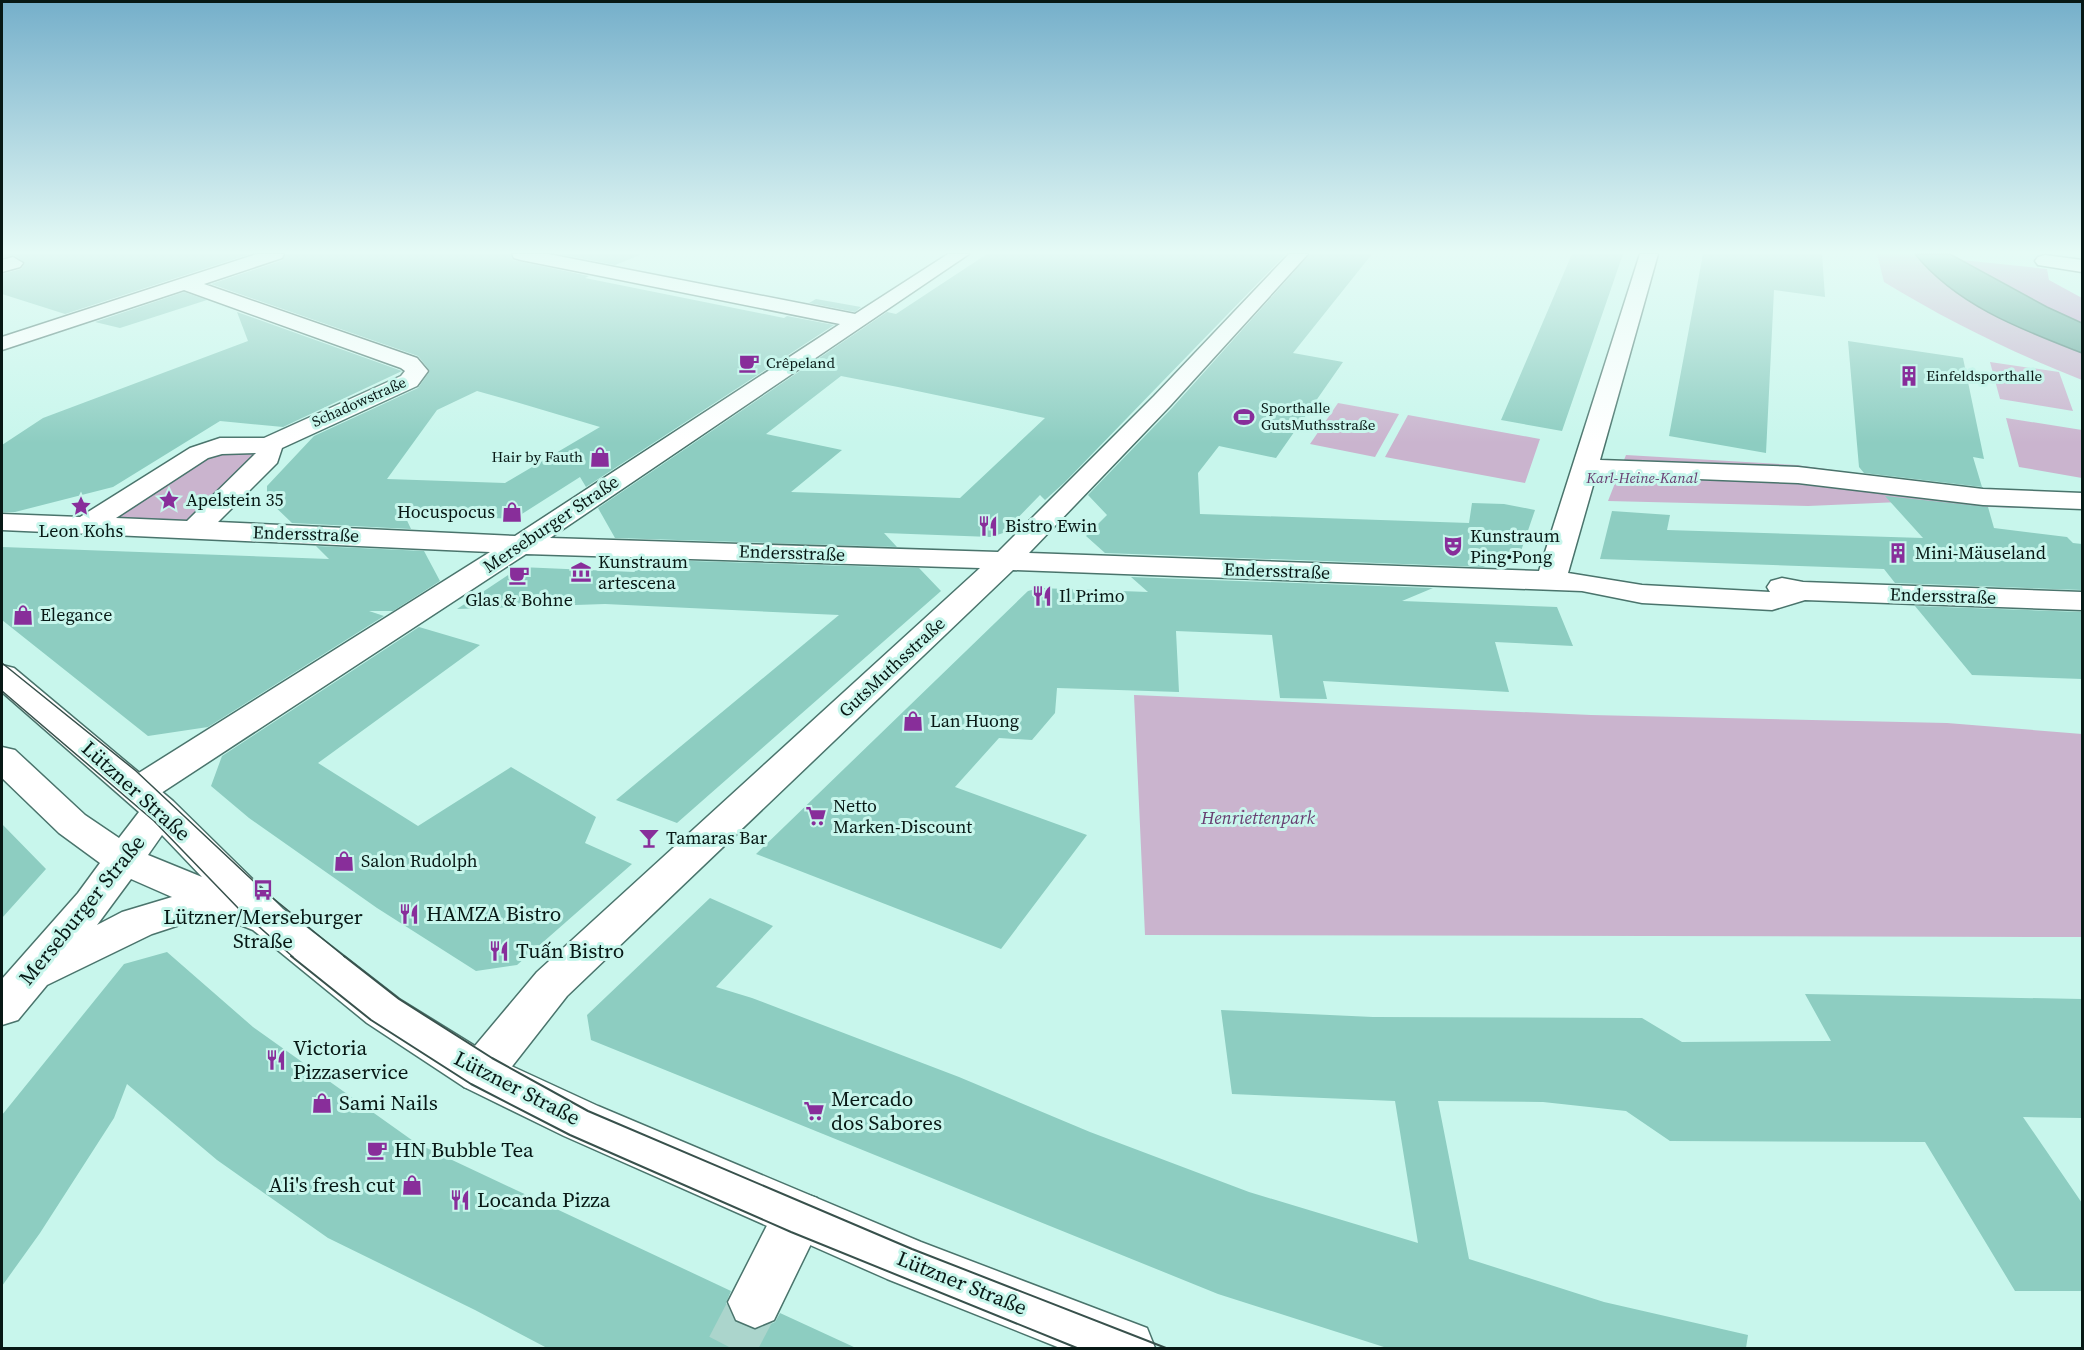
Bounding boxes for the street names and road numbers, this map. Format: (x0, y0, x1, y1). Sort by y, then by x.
street label: Schadowstraße (308, 371, 410, 432)
street label: Merseburger Straße (478, 469, 624, 578)
street label: Endersstraße (252, 519, 360, 548)
street label: Endersstraße (738, 538, 846, 567)
street label: Endersstraße (1223, 556, 1331, 585)
street label: Endersstraße (1889, 581, 1997, 610)
street label: GutsMuthsstraße (833, 611, 950, 723)
street label: Lützner Straße (75, 734, 197, 847)
street label: Merseburger Straße (12, 829, 151, 991)
street label: Lützner Straße (449, 1043, 585, 1132)
street label: Lützner Straße (893, 1243, 1031, 1322)

